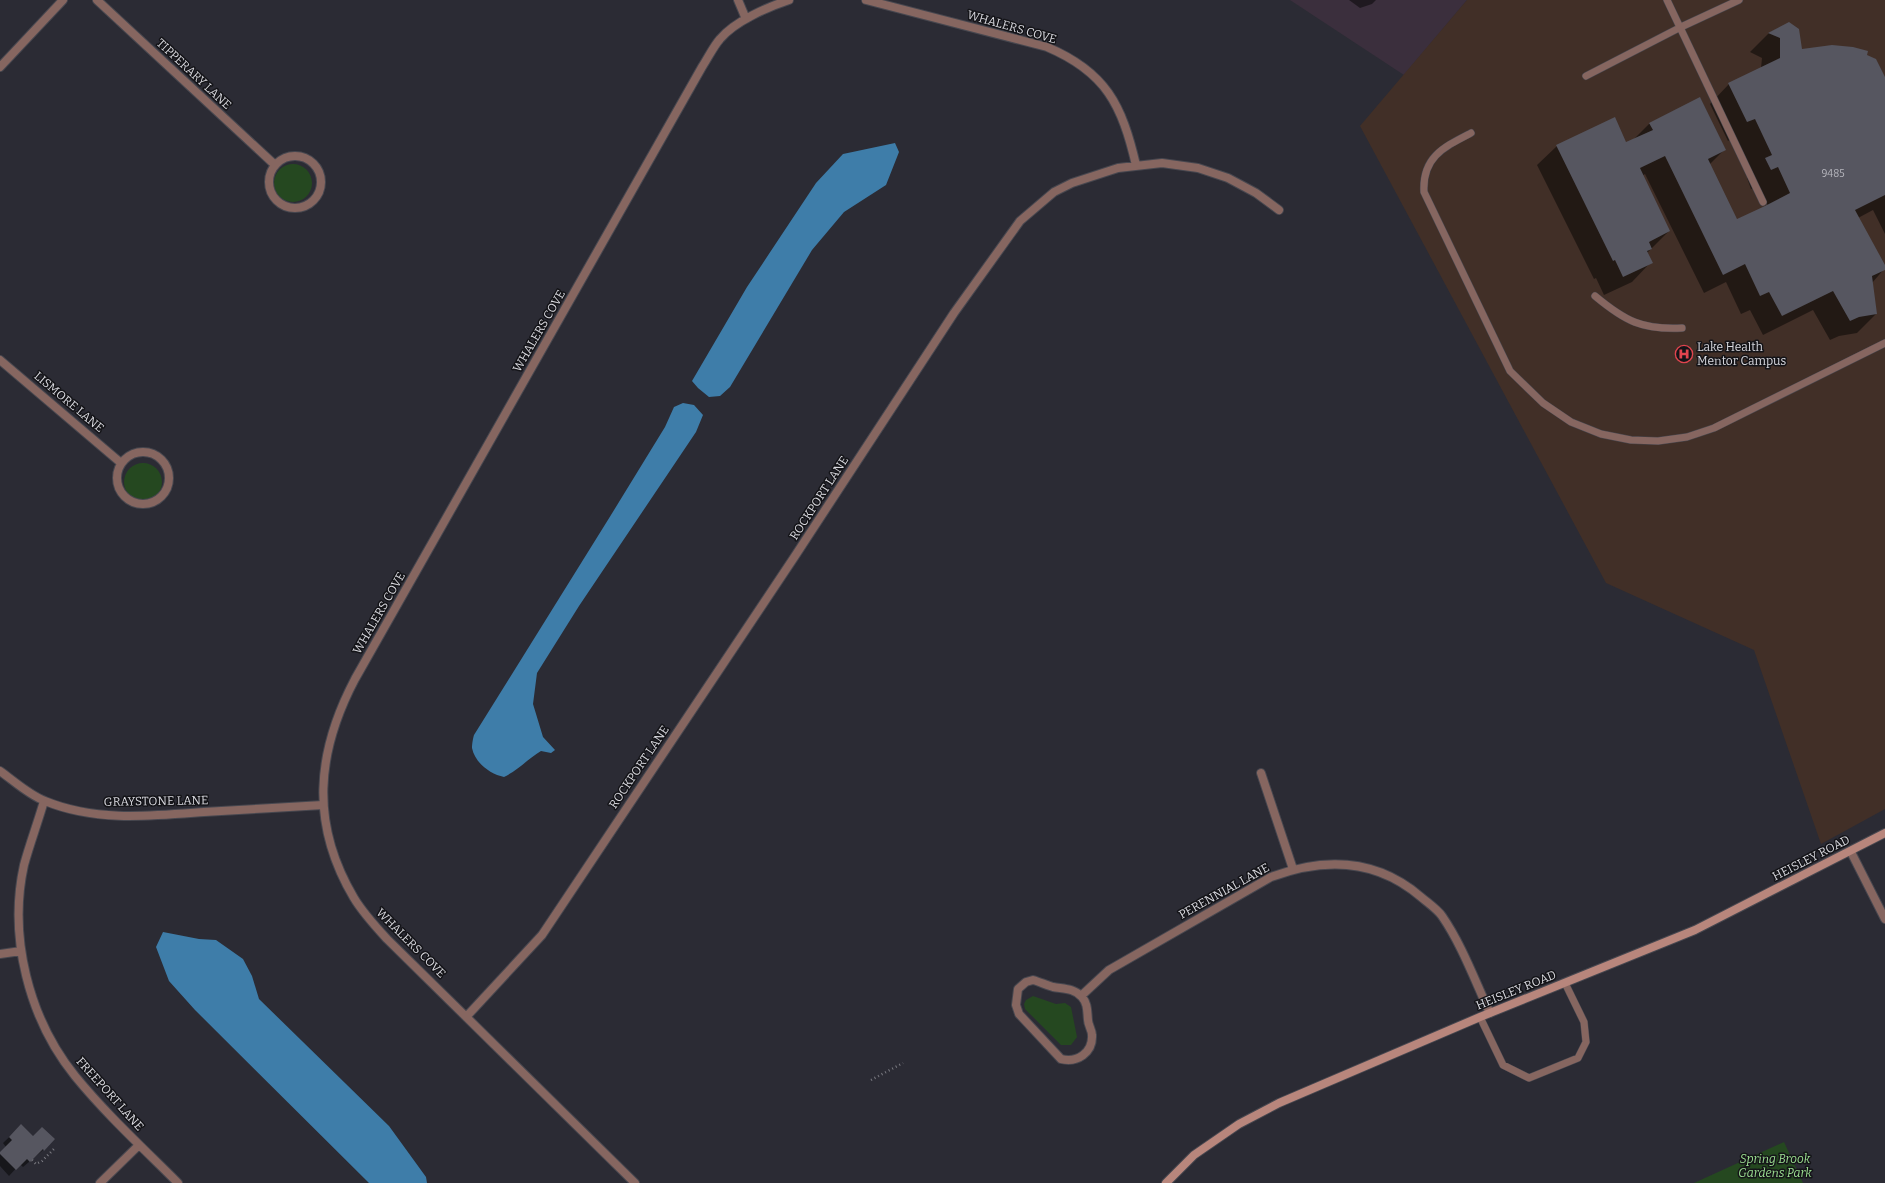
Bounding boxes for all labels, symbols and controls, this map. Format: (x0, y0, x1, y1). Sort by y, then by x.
street label: WHALERS COVE (966, 8, 1058, 46)
street label: TIPPERARY LANE (154, 36, 234, 112)
house number: 9485 (1821, 168, 1845, 180)
street label: WHALERS COVE (510, 288, 568, 374)
place label: Lake Health Mentor Campus (1697, 340, 1787, 368)
hospital icon: Lake Health Mentor Campus (1674, 344, 1694, 364)
street label: LISMORE LANE (31, 369, 107, 435)
street label: ROCKPORT LANE (787, 454, 851, 542)
street label: WHALERS COVE (350, 570, 408, 656)
street label: ROCKPORT LANE (606, 723, 672, 811)
street label: GRAYSTONE LANE (104, 793, 208, 809)
street label: HEISLEY ROAD (1770, 832, 1852, 884)
street label: PERENNIAL LANE (1176, 860, 1272, 922)
street label: WHALERS COVE (373, 905, 449, 981)
street label: HEISLEY ROAD (1474, 968, 1558, 1012)
street label: FREEPORT LANE (73, 1054, 147, 1134)
park label: Spring Brook Gardens Park (1738, 1152, 1812, 1180)

